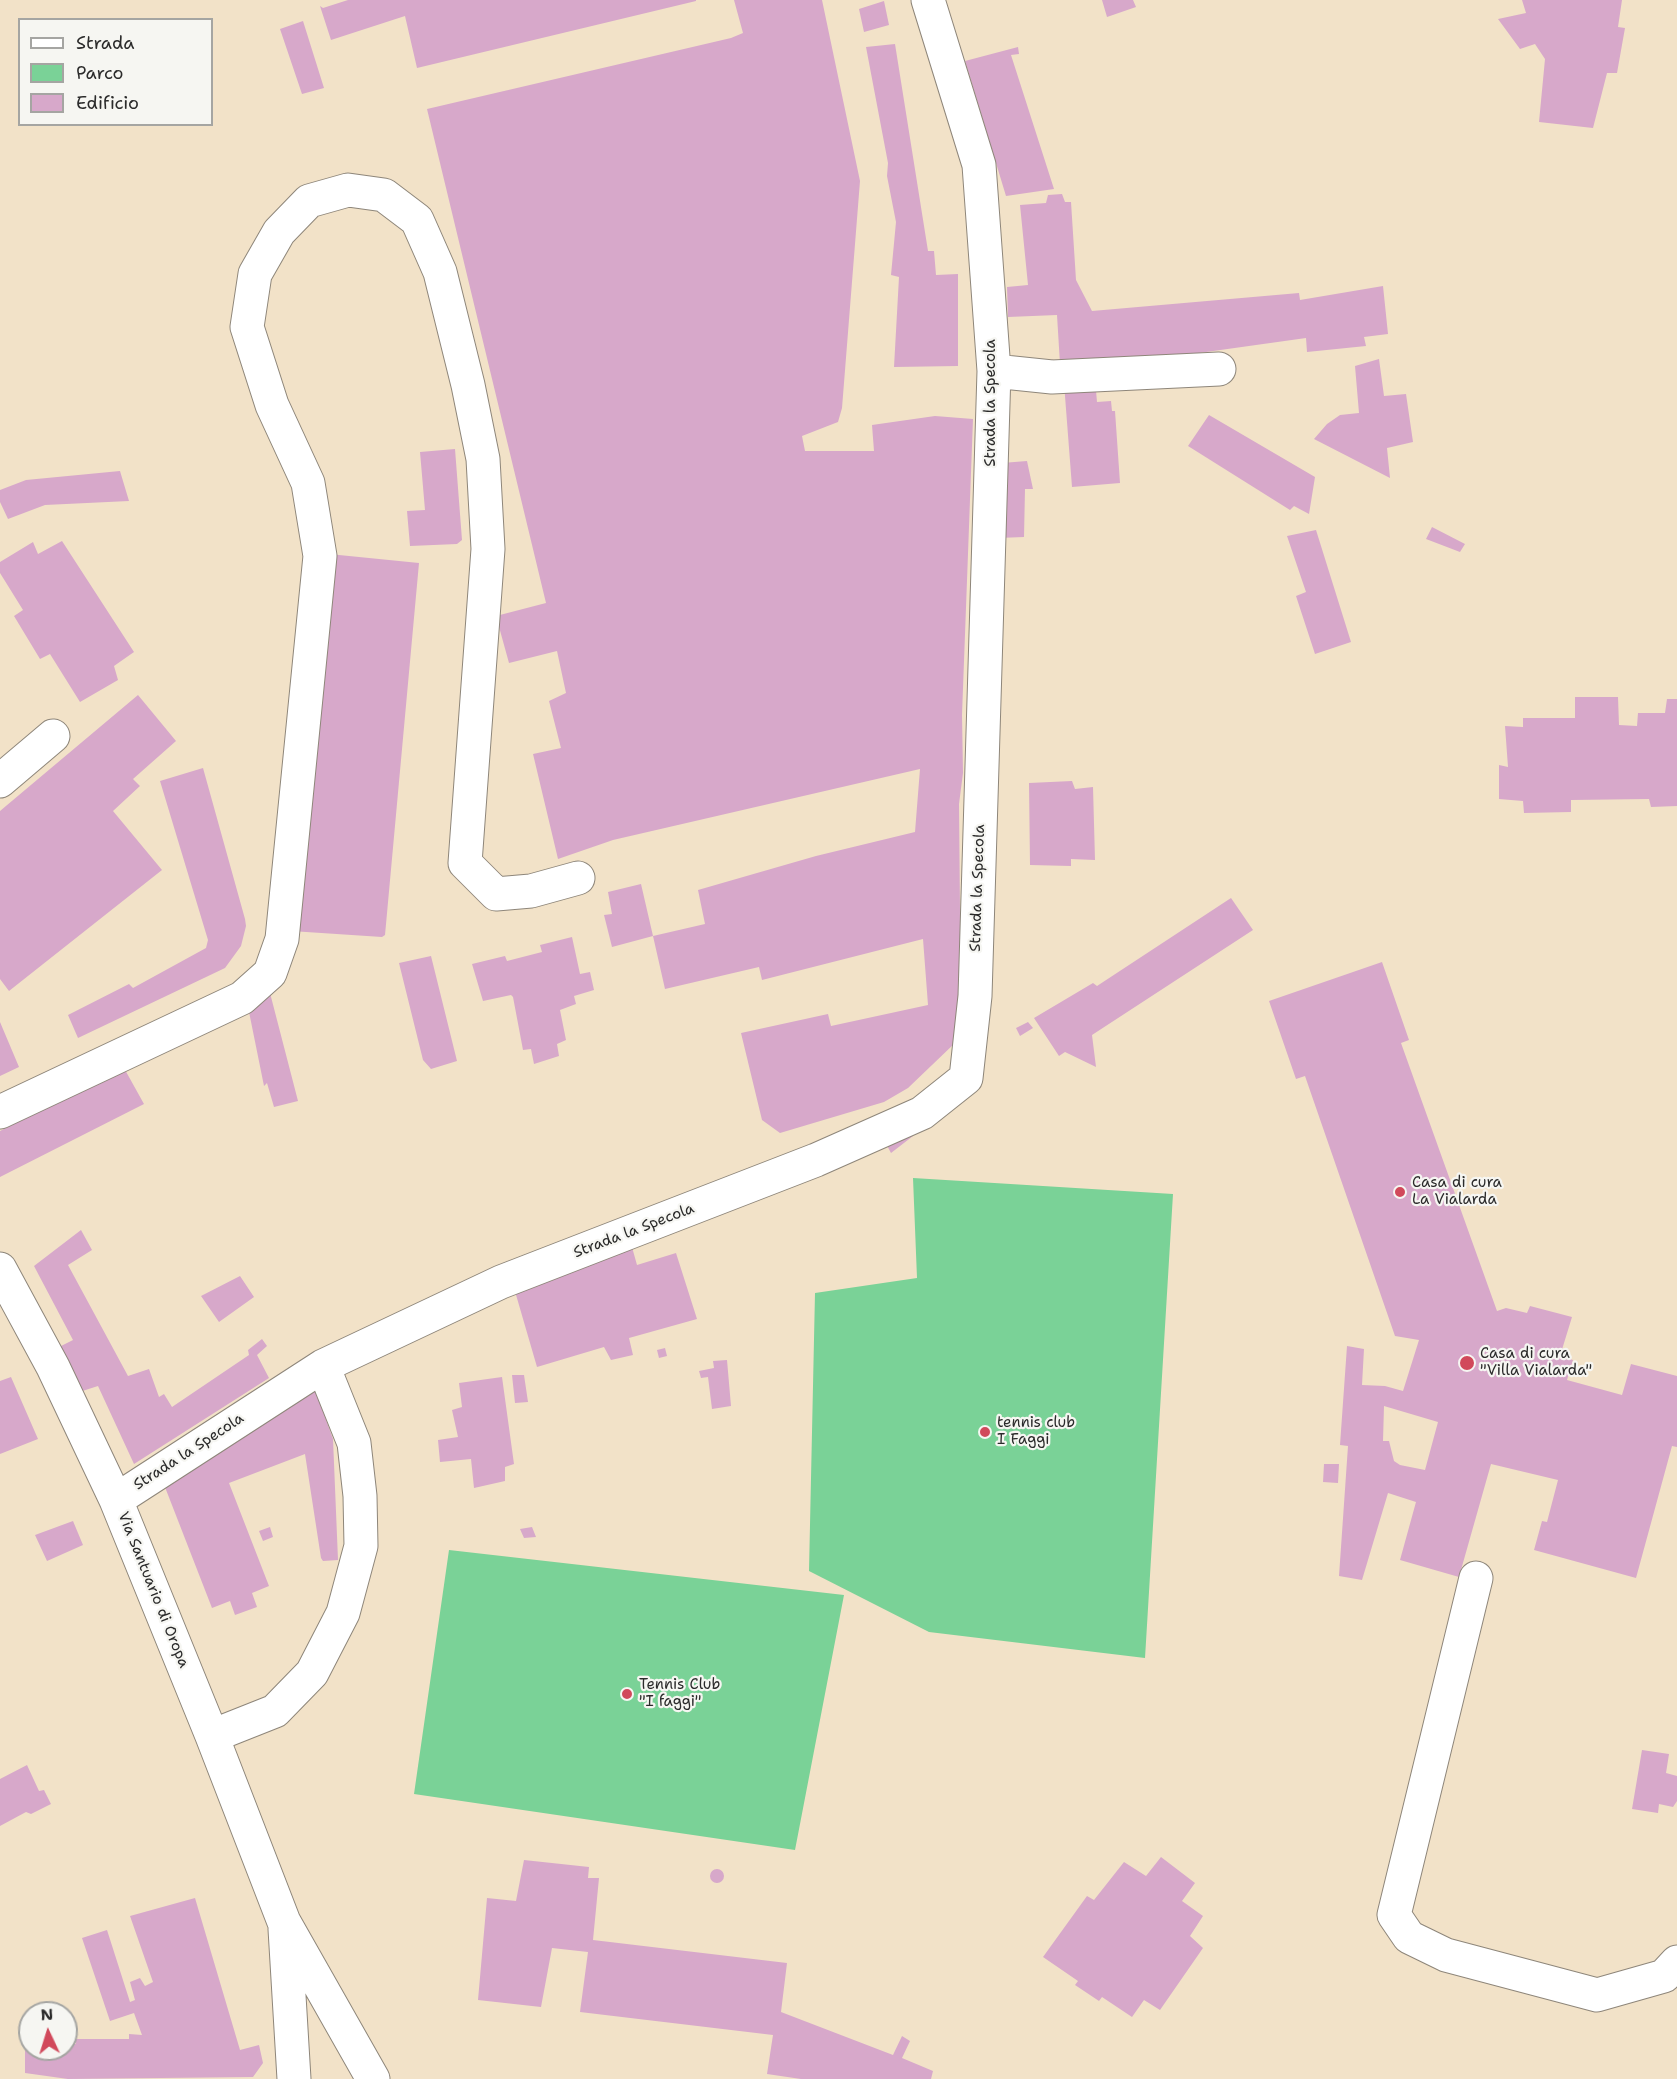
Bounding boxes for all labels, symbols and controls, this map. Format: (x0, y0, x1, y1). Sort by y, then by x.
legend (18, 18, 213, 126)
text: Strada (76, 31, 135, 55)
text: Parco (76, 61, 124, 85)
text: Edificio (76, 91, 139, 115)
street label: Strada la Specola (982, 339, 1000, 467)
street label: Strada la Specola (967, 824, 989, 952)
place label: Casa di cura La Vialarda (1412, 1174, 1502, 1209)
marker: Casa di cura La Vialarda (1393, 1185, 1407, 1199)
street label: Strada la Specola (571, 1200, 697, 1262)
place label: Casa di cura "Villa Vialarda" (1480, 1345, 1592, 1380)
marker: Casa di cura "Villa Vialarda" (1458, 1354, 1476, 1372)
street label: Strada la Specola (131, 1410, 247, 1494)
place label: tennis club I Faggi (997, 1414, 1075, 1449)
marker: tennis club I Faggi (978, 1425, 992, 1439)
street label: Via Santuario di Oropa (113, 1509, 193, 1671)
place label: Tennis Club "I faggi" (639, 1676, 720, 1711)
marker: Tennis Club "I faggi" (620, 1687, 634, 1701)
north arrow (18, 2001, 78, 2061)
text: N (40, 2004, 54, 2025)

